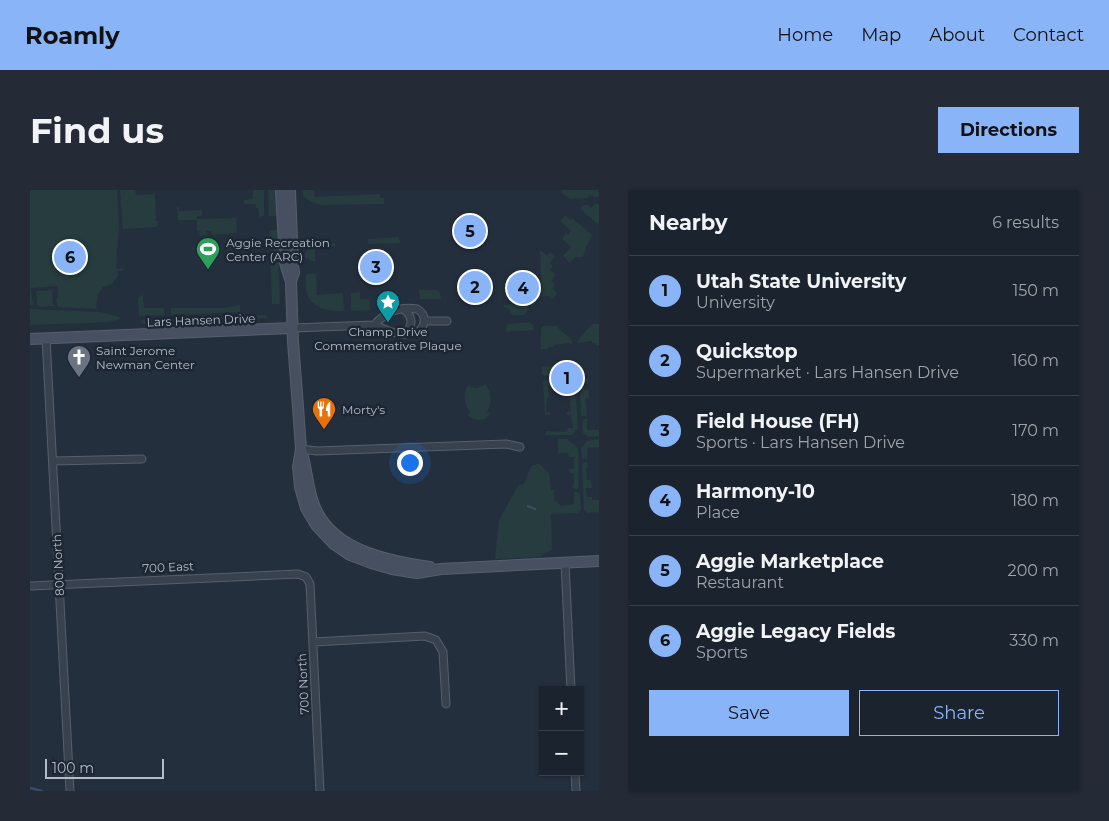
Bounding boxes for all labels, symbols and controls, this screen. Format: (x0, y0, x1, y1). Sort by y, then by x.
text: Roamly (25, 21, 120, 50)
text: Home (777, 24, 833, 46)
text: Map (861, 24, 901, 46)
text: About (929, 24, 985, 46)
text: Contact (1013, 24, 1084, 46)
button: Directions (938, 107, 1079, 153)
text: Find us (30, 109, 164, 152)
text: Nearby (649, 210, 728, 235)
pin: 5 (454, 212, 486, 250)
text: 6 results (992, 213, 1059, 232)
place label: Aggie Recreation Center (ARC) (226, 235, 330, 264)
sports icon: Aggie Recreation Center (ARC) (195, 236, 221, 270)
pin: 6 (54, 238, 86, 276)
pin: 3 (360, 248, 392, 286)
pin: 2 (459, 268, 491, 306)
pin: 4 (507, 269, 539, 307)
text: Utah State University (696, 270, 906, 293)
text: 1 (662, 281, 668, 300)
text: 150 m (1012, 281, 1059, 300)
place icon: Champ Drive Commemorative Plaque (375, 289, 401, 323)
text: University (696, 293, 775, 312)
street label: Lars Hansen Drive (146, 311, 256, 329)
place label: Champ Drive Commemorative Plaque (314, 324, 462, 353)
text: Quickstop (696, 340, 798, 363)
place label: Saint Jerome Newman Center (96, 343, 195, 372)
church icon: Saint Jerome Newman Center (66, 344, 92, 378)
text: 2 (660, 351, 670, 370)
text: 160 m (1012, 351, 1059, 370)
pin: 1 (551, 359, 583, 397)
text: Supermarket · Lars Hansen Drive (696, 363, 959, 382)
restaurant icon: Morty's (311, 396, 337, 430)
place label: Morty's (342, 402, 385, 417)
text: Field House (FH) (696, 410, 859, 433)
text: 3 (660, 421, 670, 440)
text: 170 m (1012, 421, 1059, 440)
text: Sports · Lars Hansen Drive (696, 433, 905, 452)
your location (397, 450, 423, 476)
text: Harmony-10 (696, 480, 815, 503)
text: 4 (659, 491, 671, 510)
text: 180 m (1011, 491, 1059, 510)
text: Place (696, 503, 740, 522)
street label: 800 North (49, 534, 67, 596)
text: Aggie Marketplace (696, 550, 884, 573)
street label: 700 East (142, 558, 194, 576)
text: 5 (660, 561, 670, 580)
text: 200 m (1008, 561, 1059, 580)
text: Restaurant (696, 573, 784, 592)
text: Aggie Legacy Fields (696, 620, 895, 643)
text: 6 (660, 631, 670, 650)
text: 330 m (1009, 631, 1059, 650)
text: Sports (696, 643, 748, 662)
street label: 700 North (294, 653, 312, 715)
map controls (539, 686, 584, 776)
button: + (539, 686, 584, 731)
button: Save (649, 690, 849, 736)
button: Share (859, 690, 1059, 736)
button: − (539, 731, 584, 776)
scale bar (45, 756, 164, 779)
text: 100 m (52, 759, 94, 777)

